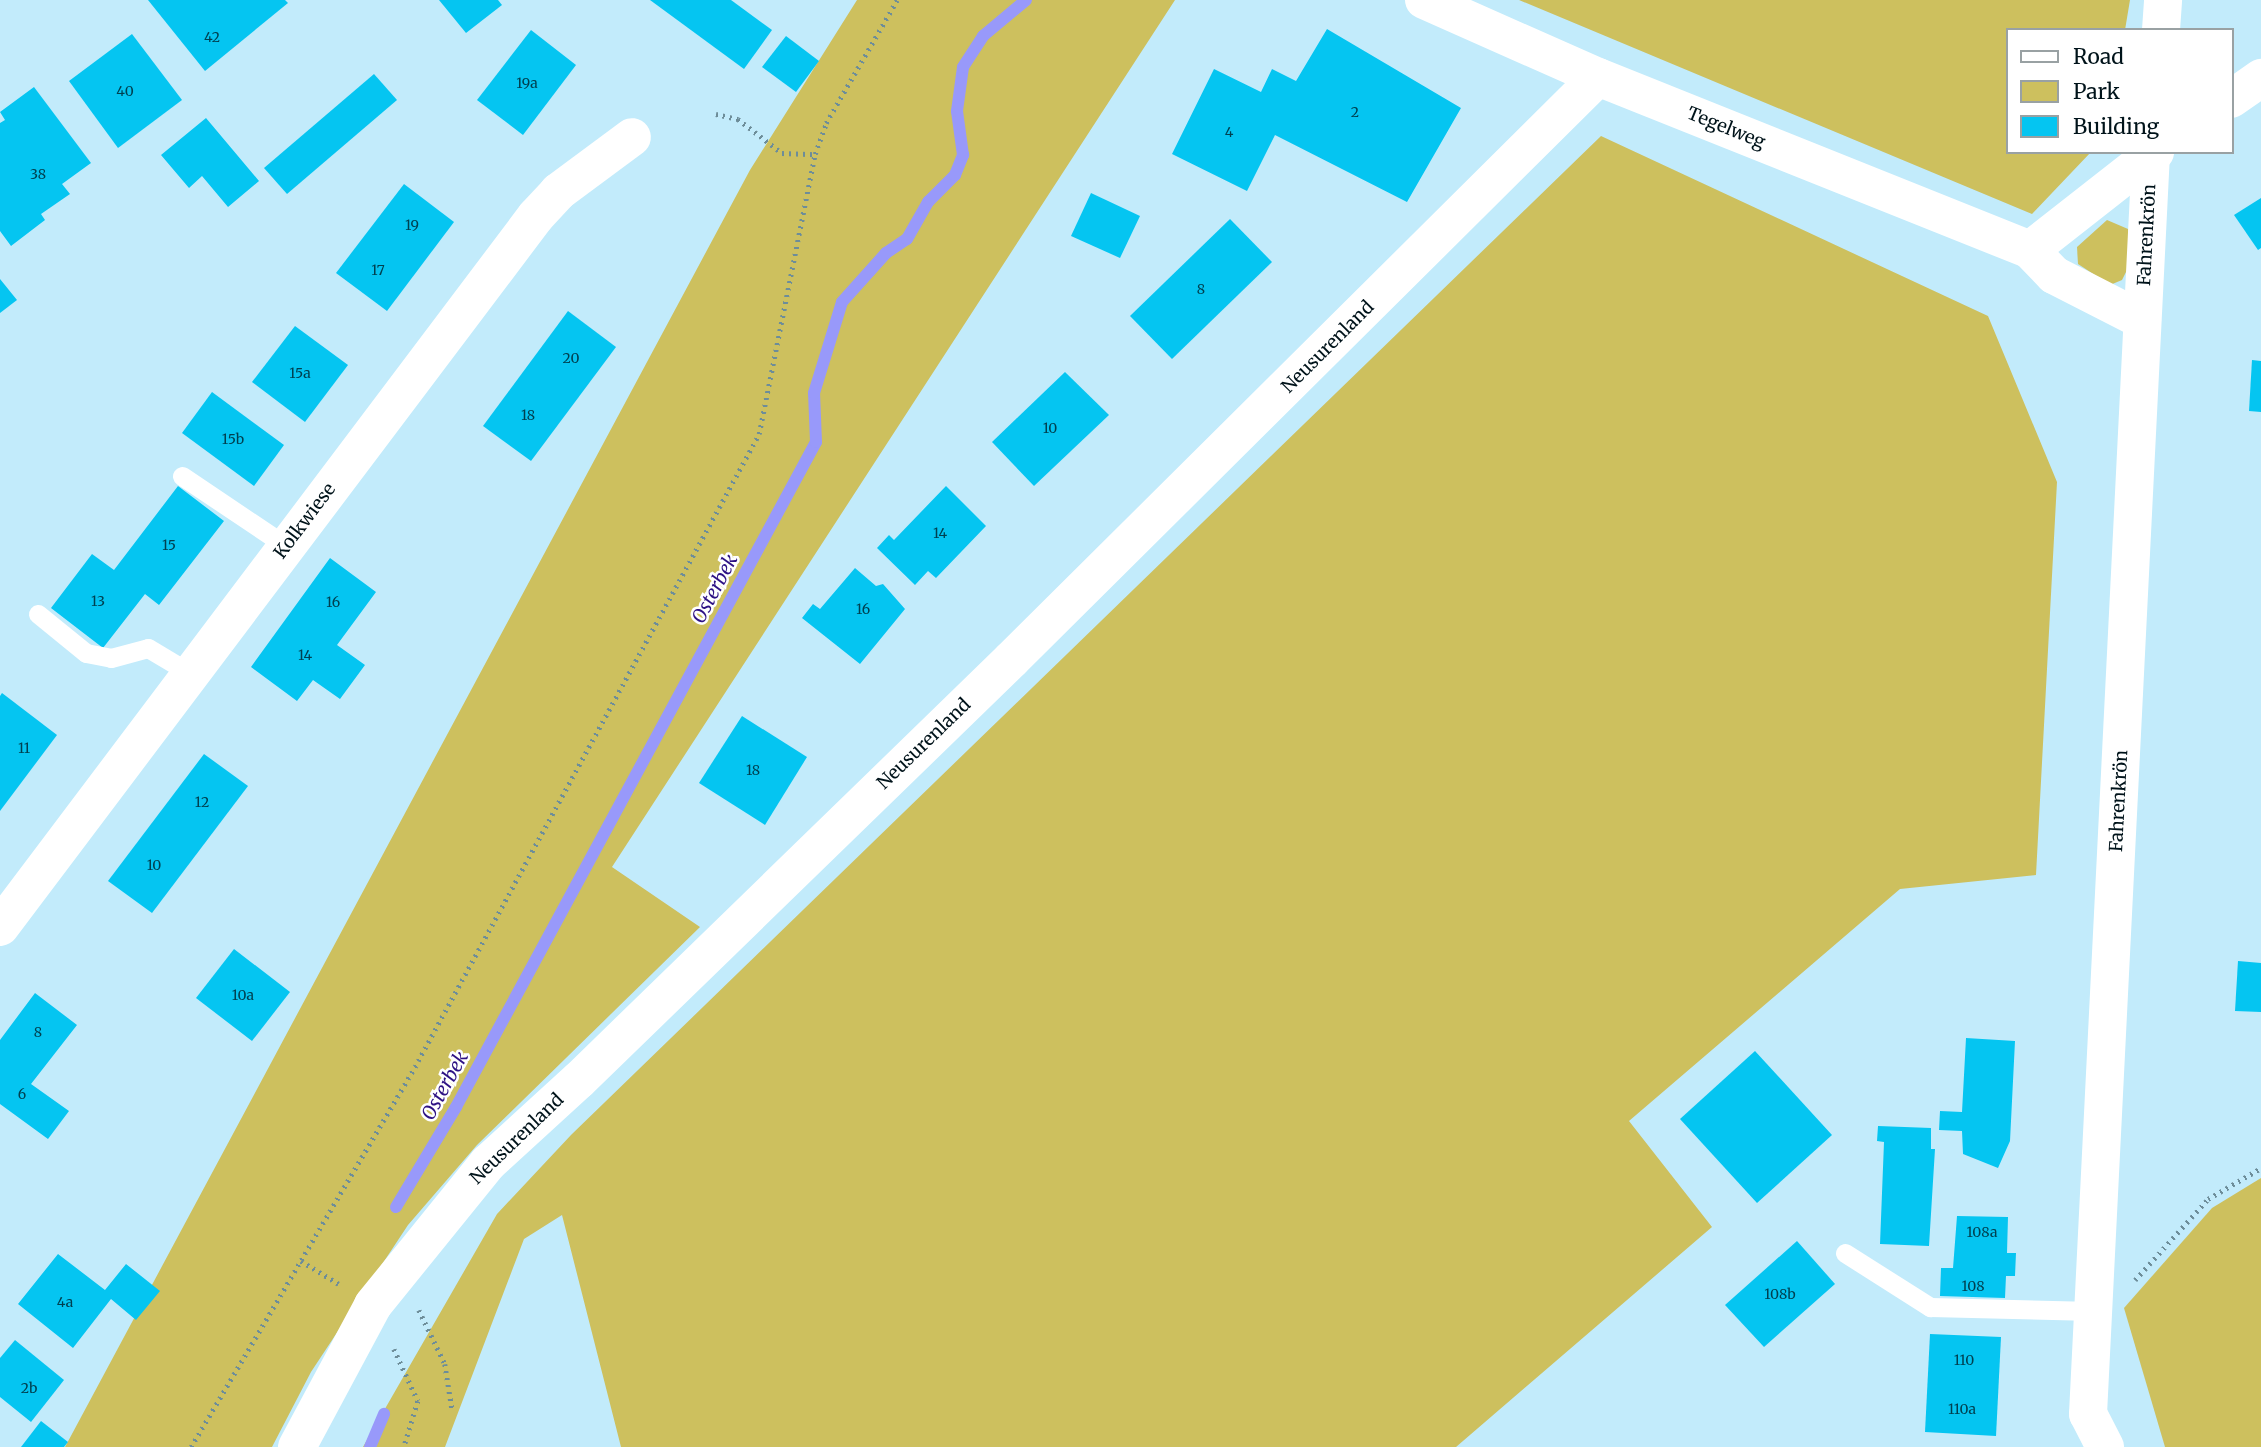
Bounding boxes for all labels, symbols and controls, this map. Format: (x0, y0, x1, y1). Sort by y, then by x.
legend (2006, 28, 2233, 154)
house number: 42 (204, 29, 220, 45)
text: Road (2073, 43, 2124, 70)
house number: 19a (516, 75, 538, 91)
text: Park (2073, 78, 2120, 105)
house number: 40 (116, 83, 134, 99)
street label: Tegelweg (1684, 103, 1768, 153)
house number: 2 (1351, 104, 1359, 120)
text: Building (2073, 113, 2159, 140)
house number: 4 (1225, 124, 1233, 140)
house number: 38 (30, 166, 46, 182)
street label: Fahrenkrön (2134, 183, 2160, 287)
house number: 19 (405, 217, 419, 233)
house number: 17 (371, 262, 385, 278)
house number: 8 (1197, 281, 1205, 297)
street label: Neusurenland (1277, 296, 1379, 398)
house number: 20 (562, 350, 580, 366)
house number: 15a (289, 365, 311, 381)
house number: 18 (521, 407, 535, 423)
house number: 10 (1043, 420, 1057, 436)
house number: 15b (222, 431, 244, 447)
street label: Kolkwiese (270, 479, 340, 563)
house number: 14 (933, 525, 947, 541)
house number: 15 (162, 537, 176, 553)
water label: Osterbek (687, 551, 743, 627)
house number: 13 (91, 593, 105, 609)
house number: 16 (326, 594, 340, 610)
house number: 16 (856, 601, 870, 617)
house number: 14 (298, 647, 312, 663)
street label: Neusurenland (873, 694, 975, 794)
house number: 11 (18, 740, 30, 756)
street label: Fahrenkrön (2106, 749, 2132, 853)
house number: 18 (746, 762, 760, 778)
house number: 12 (195, 794, 209, 810)
house number: 10 (147, 857, 161, 873)
house number: 10a (232, 987, 254, 1003)
house number: 8 (34, 1024, 42, 1040)
water label: Osterbek (417, 1048, 473, 1124)
house number: 6 (18, 1086, 26, 1102)
street label: Neusurenland (466, 1089, 568, 1189)
house number: 108a (1967, 1224, 1997, 1240)
house number: 108 (1961, 1278, 1985, 1294)
house number: 108b (1764, 1286, 1796, 1302)
house number: 4a (57, 1294, 73, 1310)
house number: 110 (1954, 1352, 1974, 1368)
house number: 2b (21, 1380, 37, 1396)
house number: 110a (1948, 1401, 1976, 1417)

